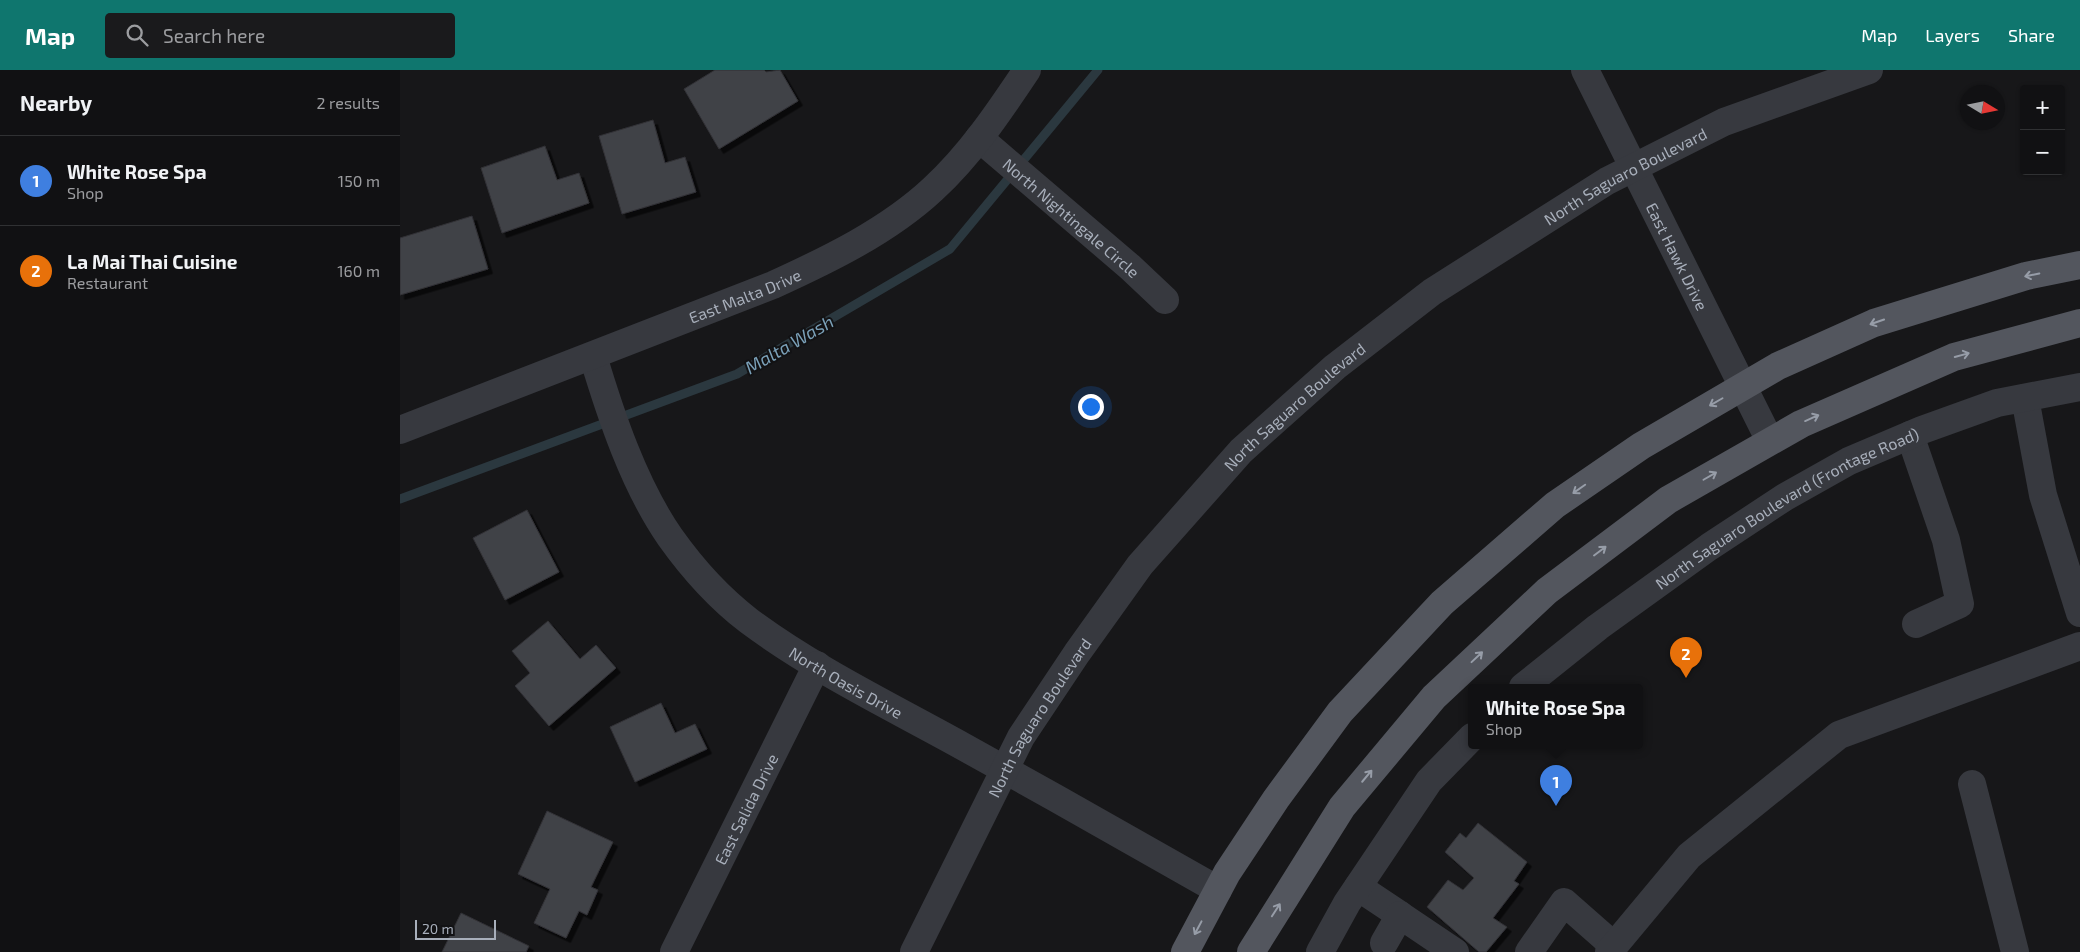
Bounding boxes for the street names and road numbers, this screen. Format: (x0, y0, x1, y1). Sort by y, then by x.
street label: North Saguaro Boulevard (1540, 123, 1710, 228)
street label: North Nightingale Circle (1000, 154, 1144, 281)
street label: East Hawk Drive (1643, 199, 1713, 313)
street label: East Malta Drive (686, 264, 804, 326)
street label: North Saguaro Boulevard (1219, 338, 1368, 474)
street label: North Saguaro Boulevard (Frontage Road) (1651, 423, 1921, 592)
street label: North Saguaro Boulevard (983, 634, 1094, 800)
street label: North Oasis Drive (786, 642, 906, 722)
street label: East Salida Drive (710, 750, 781, 867)

